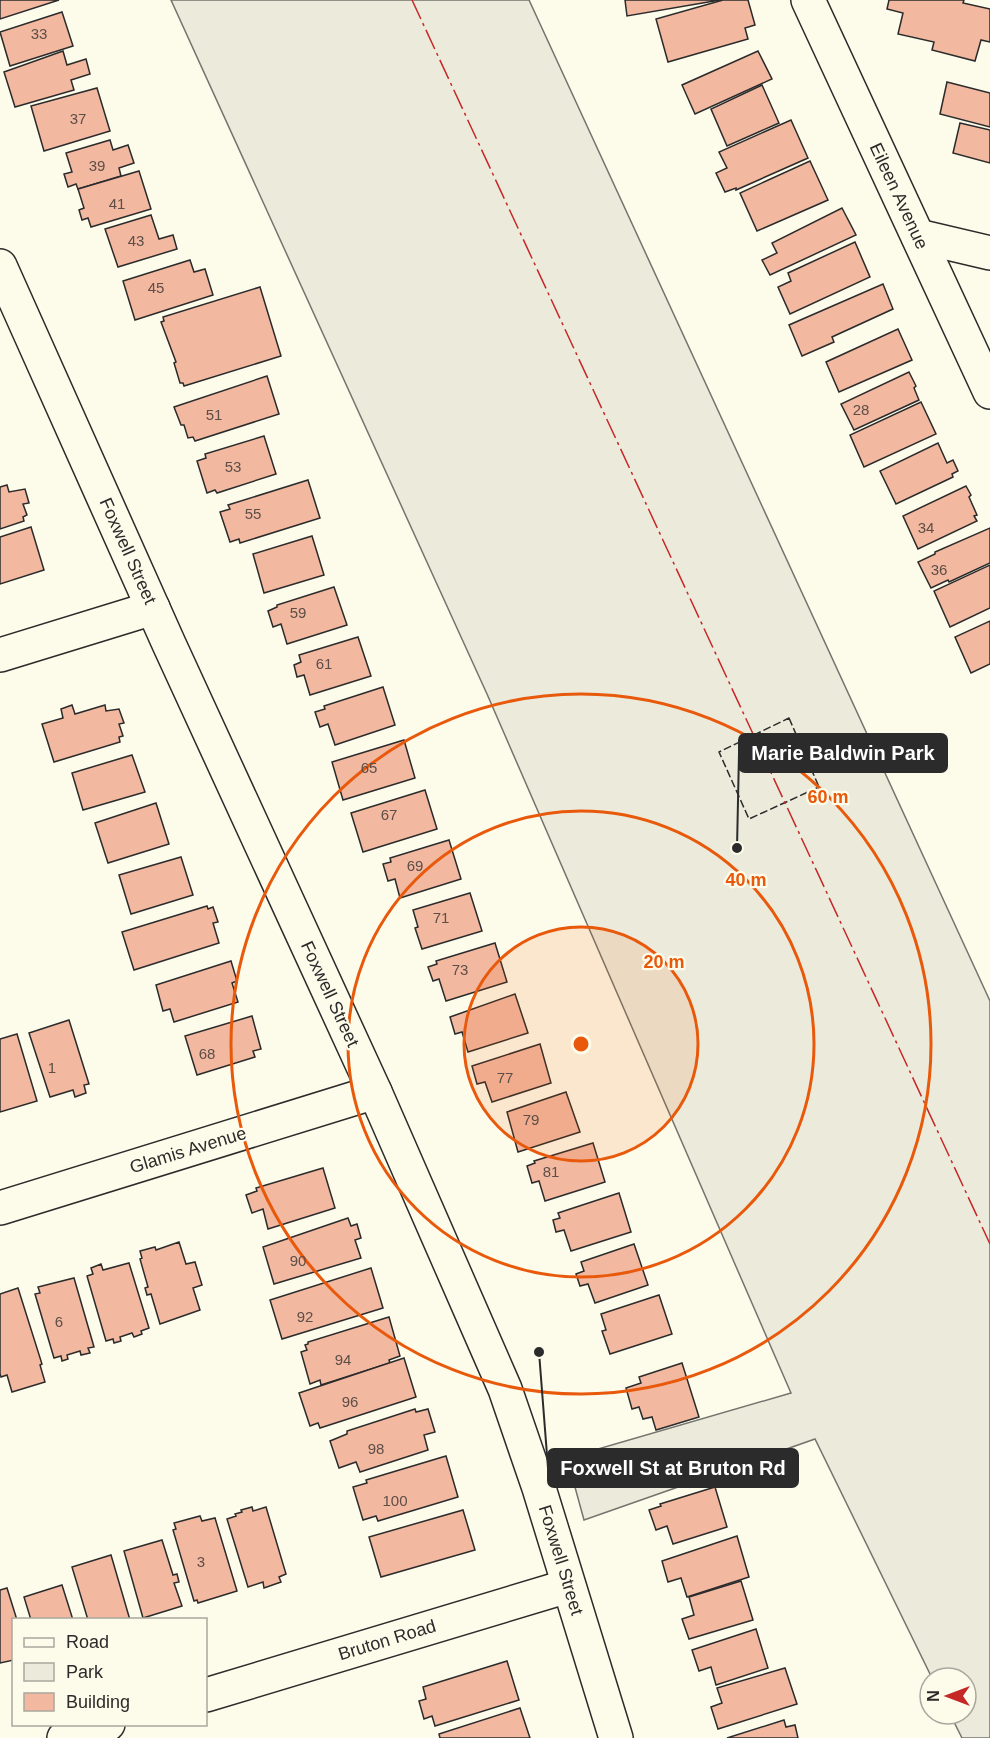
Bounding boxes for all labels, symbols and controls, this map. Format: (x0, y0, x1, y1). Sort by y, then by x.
house number: 33 (31, 25, 47, 42)
house number: 37 (70, 110, 86, 127)
street label: Eileen Avenue (866, 140, 932, 252)
house number: 39 (89, 157, 105, 174)
house number: 41 (109, 195, 125, 212)
house number: 43 (128, 232, 144, 249)
house number: 45 (148, 279, 164, 296)
house number: 28 (853, 401, 869, 418)
house number: 51 (206, 406, 222, 423)
house number: 53 (225, 458, 241, 475)
street label: Foxwell Street (96, 495, 160, 607)
house number: 55 (245, 505, 261, 522)
house number: 34 (918, 519, 934, 536)
house number: 36 (931, 561, 947, 578)
house number: 59 (290, 604, 306, 621)
house number: 61 (316, 655, 332, 672)
callout: Marie Baldwin Park (739, 734, 947, 772)
text: Marie Baldwin Park (751, 742, 936, 764)
house number: 65 (361, 759, 377, 776)
text: 60 m (807, 787, 849, 807)
house number: 67 (381, 806, 397, 823)
house number: 69 (407, 857, 423, 874)
text: 40 m (725, 870, 767, 890)
house number: 71 (433, 909, 449, 926)
street label: Foxwell Street (297, 938, 363, 1050)
text: 20 m (643, 952, 685, 972)
house number: 73 (452, 961, 468, 978)
centre of rings (571, 1034, 591, 1054)
house number: 68 (199, 1045, 215, 1062)
house number: 1 (48, 1059, 56, 1076)
house number: 77 (497, 1069, 513, 1086)
house number: 79 (523, 1111, 539, 1128)
street label: Glamis Avenue (127, 1123, 249, 1177)
house number: 81 (543, 1163, 559, 1180)
house number: 90 (290, 1252, 306, 1269)
house number: 92 (297, 1308, 313, 1325)
house number: 6 (55, 1313, 63, 1330)
house number: 94 (335, 1351, 351, 1368)
house number: 96 (342, 1393, 358, 1410)
house number: 98 (368, 1440, 384, 1457)
callout: Foxwell St at Bruton Rd (548, 1449, 798, 1487)
text: Foxwell St at Bruton Rd (560, 1457, 786, 1479)
house number: 100 (382, 1492, 408, 1509)
street label: Foxwell Street (535, 1503, 587, 1617)
house number: 3 (197, 1553, 205, 1570)
street label: Bruton Road (336, 1616, 438, 1664)
legend (12, 1618, 207, 1726)
text: Road (66, 1632, 109, 1652)
text: Park (66, 1662, 104, 1682)
north arrow (918, 1666, 978, 1726)
text: N (925, 1690, 942, 1702)
text: Building (66, 1692, 130, 1712)

